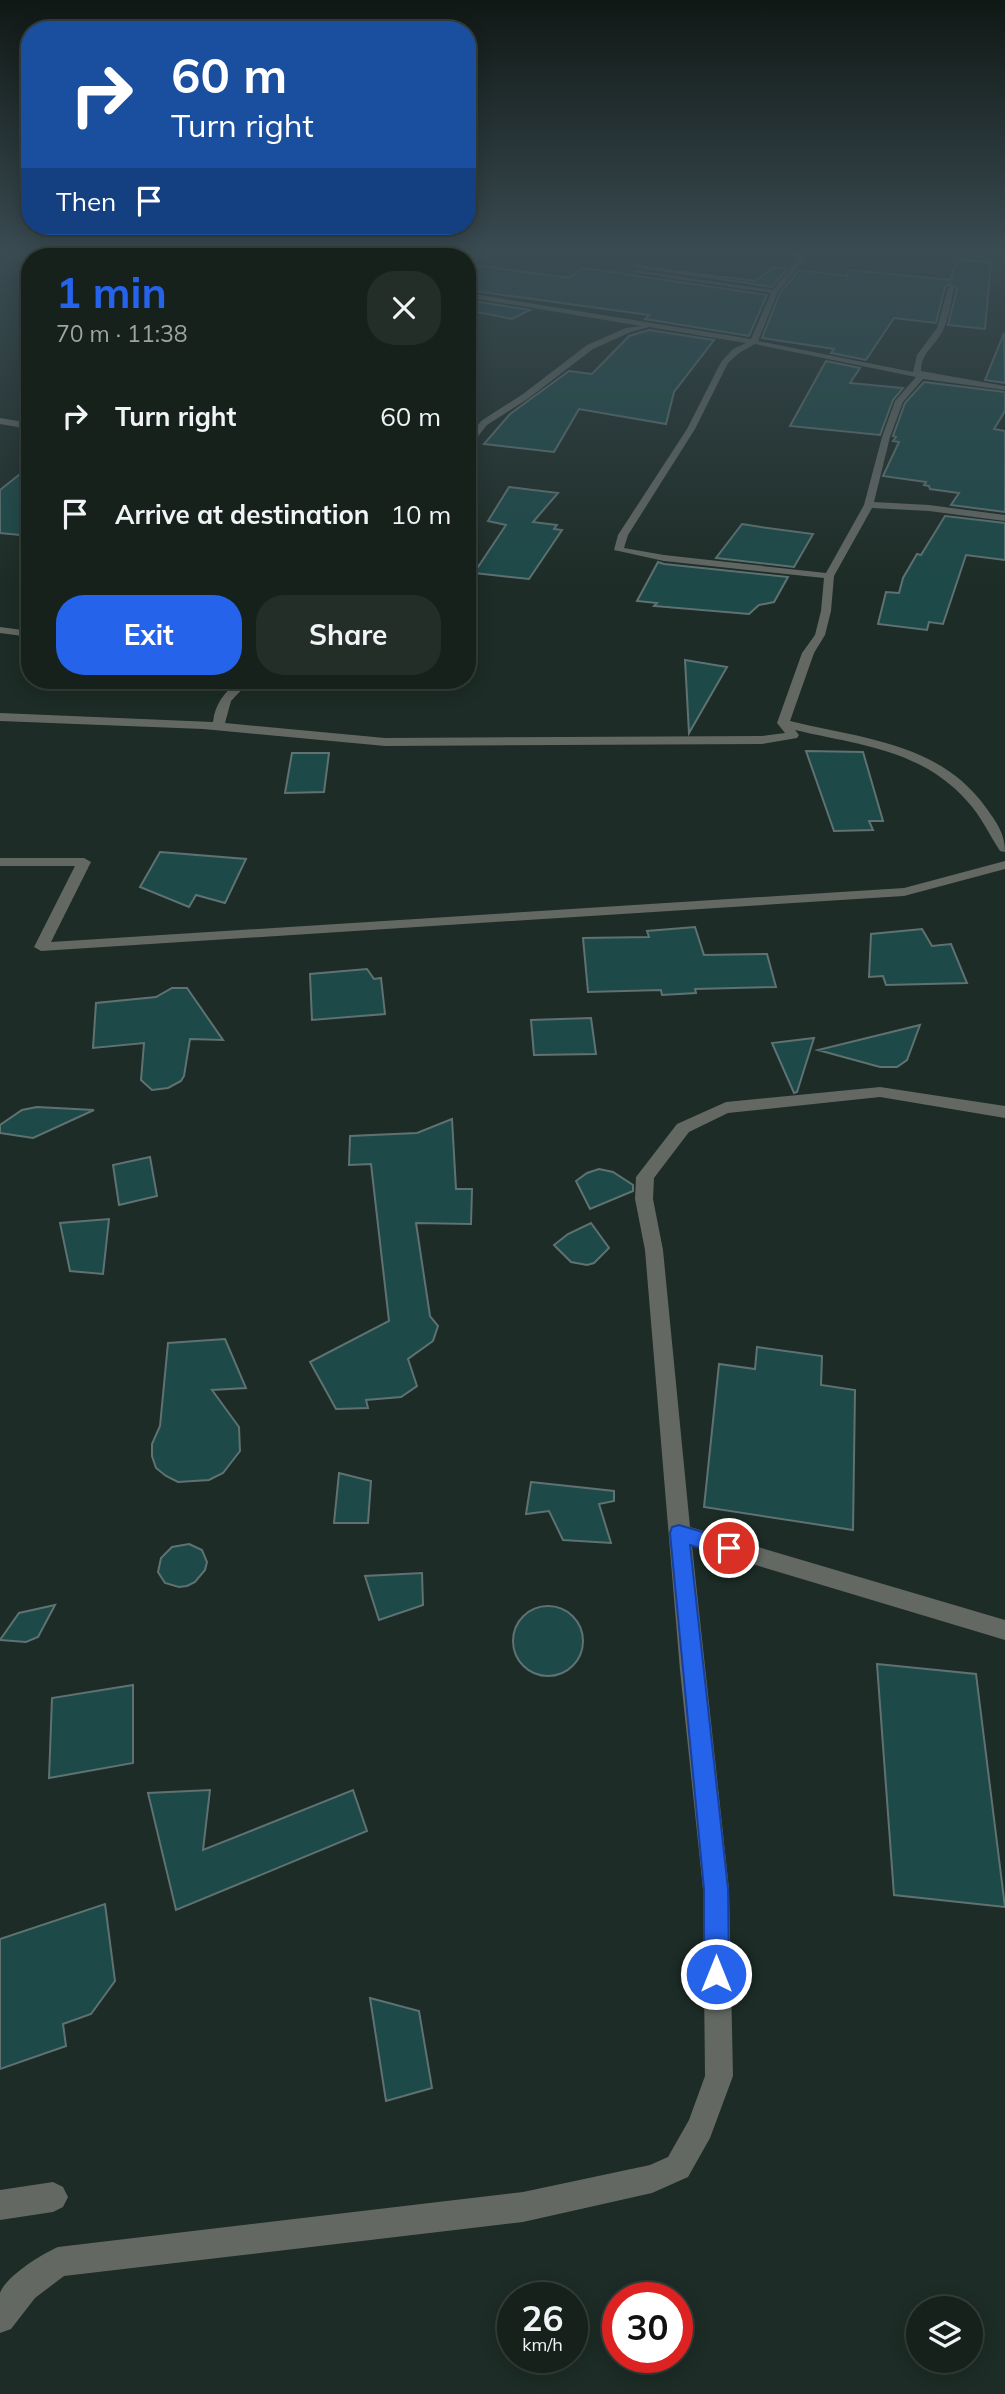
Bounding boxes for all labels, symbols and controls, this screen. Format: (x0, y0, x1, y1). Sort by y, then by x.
text: 60 m (171, 44, 287, 105)
icon: right (56, 49, 147, 140)
text: Turn right (171, 105, 314, 145)
icon: arrive (130, 182, 168, 220)
text: Then (56, 185, 116, 218)
text: 1 min (56, 266, 167, 319)
button: close (367, 271, 441, 345)
text: 70 m · 11:38 (56, 319, 188, 348)
icon: right (56, 397, 94, 435)
text: Turn right (115, 400, 236, 433)
text: 60 m (380, 400, 441, 433)
icon: arrive (56, 495, 94, 533)
text: Arrive at destination (115, 498, 370, 531)
text: 10 m (391, 498, 451, 531)
button: Exit (56, 595, 242, 675)
button: Share (256, 595, 441, 675)
pin (699, 1518, 759, 1578)
icon: arrive (710, 1529, 748, 1567)
position arrow (679, 1937, 753, 2011)
speed limit sign: 30 (602, 2282, 693, 2373)
text: 26 (521, 2296, 564, 2340)
map controls (906, 2296, 983, 2373)
button: layers (906, 2296, 983, 2373)
text: km/h (522, 2333, 563, 2356)

